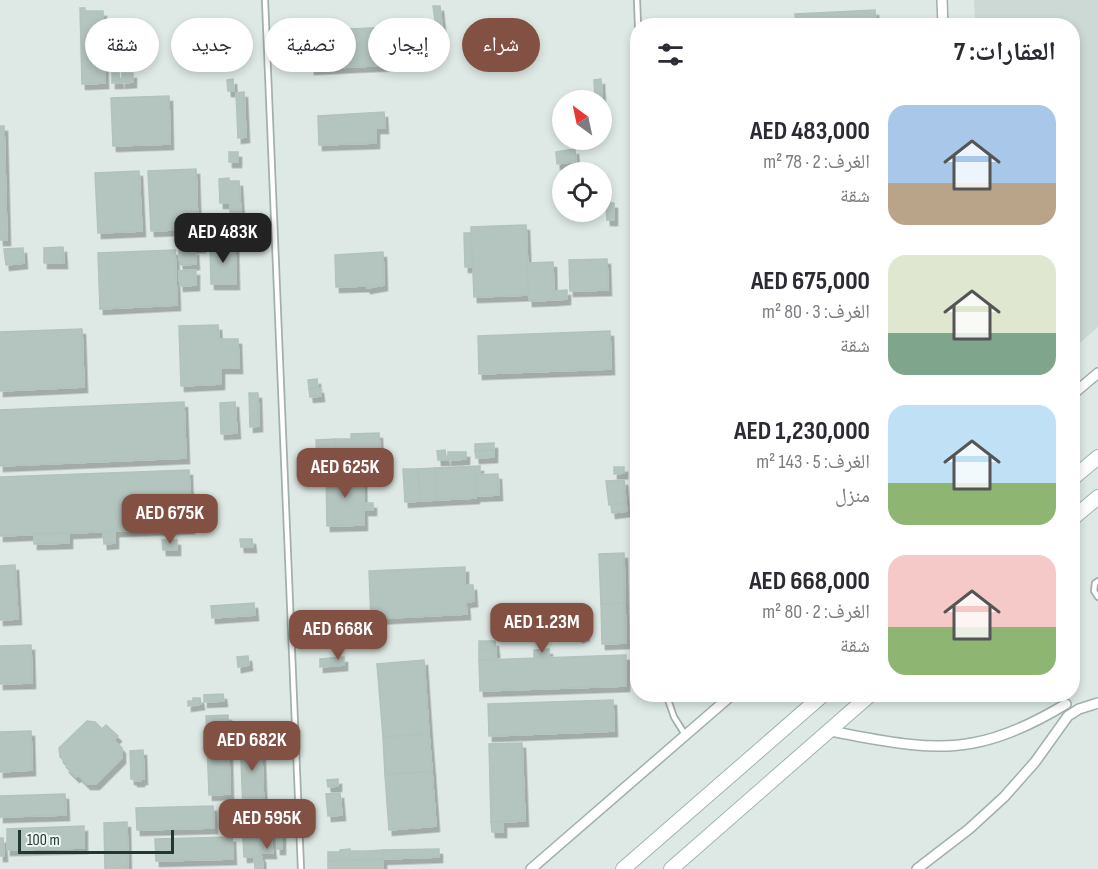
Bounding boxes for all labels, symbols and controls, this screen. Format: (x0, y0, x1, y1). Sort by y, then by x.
chip: شقة (85, 18, 159, 72)
chip: جديد (171, 18, 253, 72)
chip: تصفية (265, 18, 356, 72)
chip: إيجار (368, 18, 450, 72)
chip: شراء (462, 18, 540, 72)
text: العقارات: 7 (954, 37, 1056, 68)
icon: filters (654, 38, 687, 71)
north arrow (552, 90, 612, 150)
map controls (552, 90, 612, 222)
text: AED 483,000 (750, 116, 870, 147)
icon: home (936, 129, 1008, 201)
text: الغرف: 2 · 78 m² (763, 150, 870, 174)
button: locate (552, 162, 612, 222)
text: شقة (840, 184, 870, 208)
pin: AED 483K (161, 213, 285, 264)
text: AED 483K (188, 220, 258, 244)
text: AED 675,000 (751, 266, 870, 297)
icon: home (936, 279, 1008, 351)
text: الغرف: 3 · 80 m² (762, 300, 870, 324)
text: شقة (840, 334, 870, 358)
text: AED 1,230,000 (734, 416, 870, 447)
icon: home (936, 429, 1008, 501)
pin: AED 625K (283, 448, 407, 499)
text: الغرف: 5 · 143 m² (756, 450, 870, 474)
text: AED 625K (311, 455, 379, 479)
text: منزل (835, 484, 870, 508)
pin: AED 675K (108, 494, 232, 545)
text: AED 675K (136, 501, 204, 525)
text: AED 668,000 (749, 566, 870, 597)
icon: home (936, 579, 1008, 651)
text: الغرف: 2 · 80 m² (762, 600, 870, 624)
pin: AED 1.23M (473, 603, 611, 654)
pin: AED 668K (276, 610, 400, 661)
text: AED 1.23M (504, 610, 580, 634)
text: AED 668K (303, 617, 373, 641)
text: شقة (840, 634, 870, 658)
pin: AED 682K (190, 721, 314, 772)
text: AED 682K (217, 728, 287, 752)
pin: AED 595K (205, 799, 329, 850)
text: AED 595K (233, 806, 301, 830)
scale bar (18, 827, 174, 854)
text: 100 m (27, 831, 60, 850)

